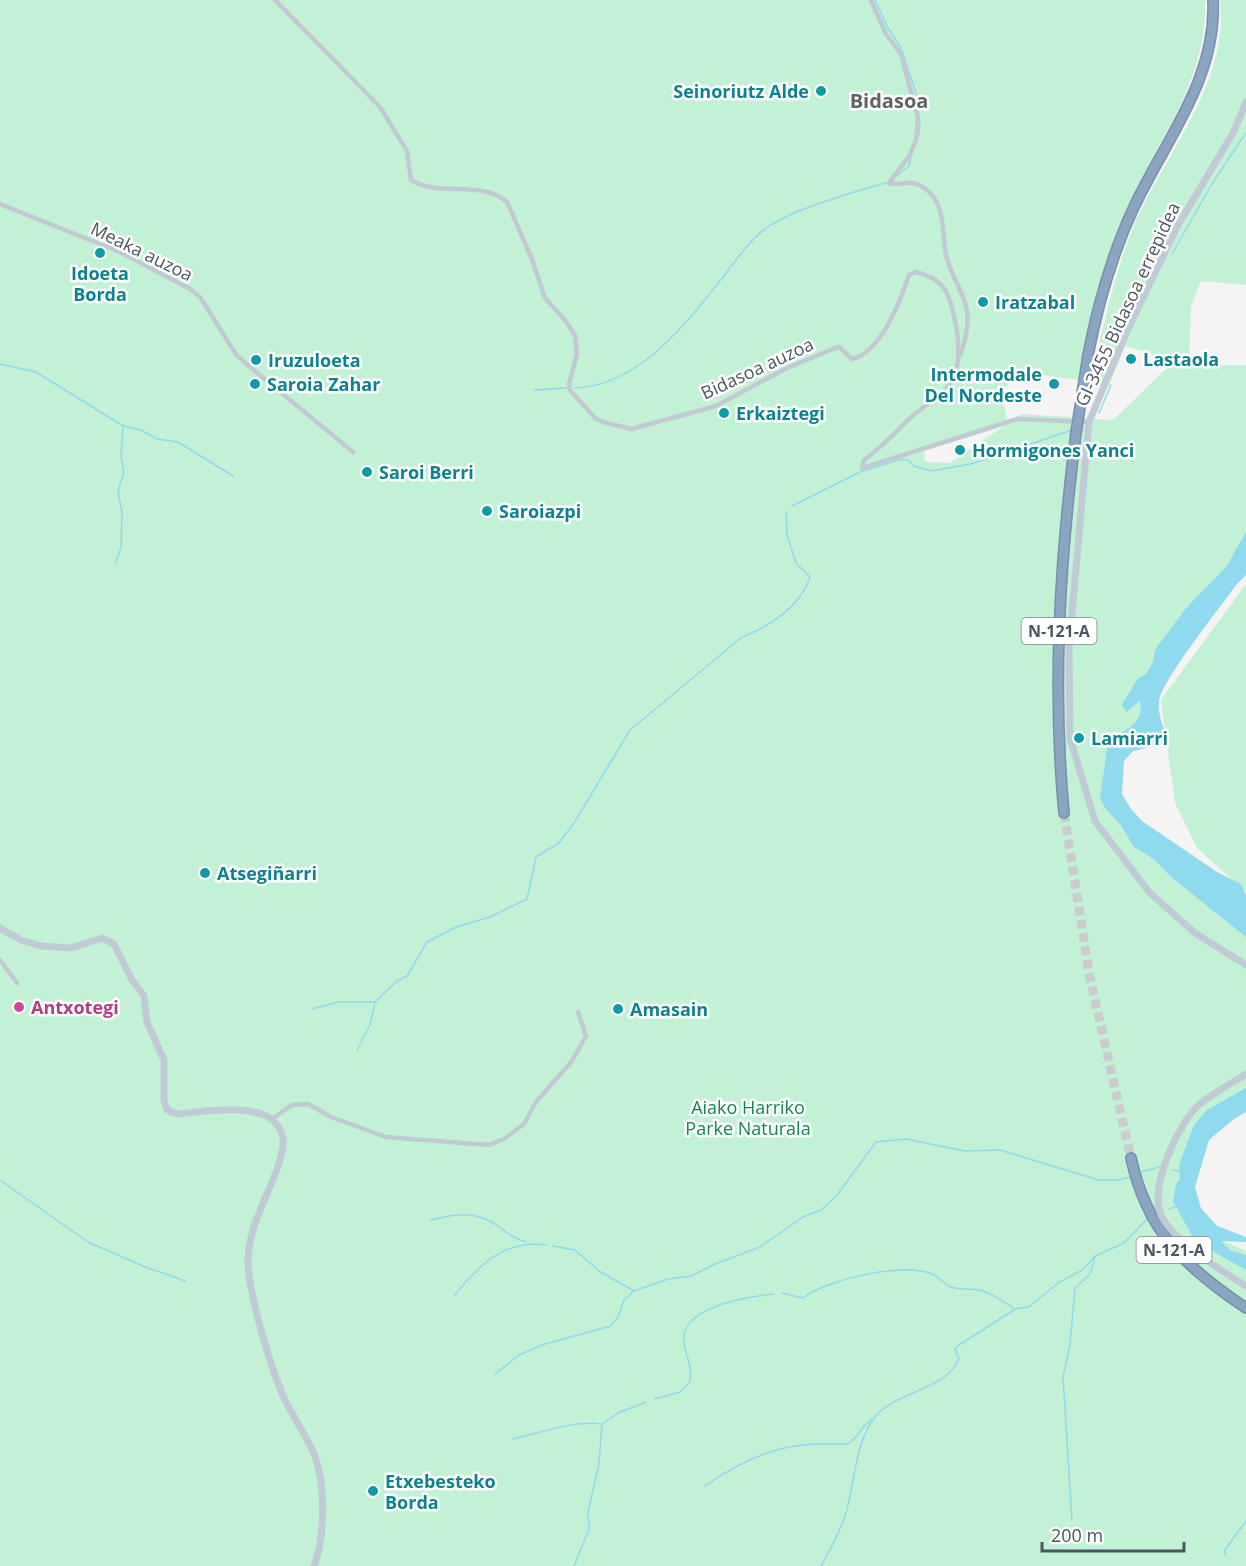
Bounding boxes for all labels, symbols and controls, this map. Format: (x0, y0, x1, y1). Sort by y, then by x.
place label: Seinoriutz Alde (673, 79, 809, 103)
marker: Seinoriutz Alde (814, 84, 828, 98)
district label: Bidasoa (850, 87, 928, 114)
street label: GI-3455 Bidasoa errepidea (1069, 198, 1185, 410)
street label: Meaka auzoa (87, 216, 197, 286)
marker: Idoeta Borda (93, 246, 107, 260)
place label: Idoeta Borda (71, 261, 129, 306)
place label: Iratzabal (995, 290, 1075, 314)
marker: Iratzabal (976, 295, 990, 309)
street label: Bidasoa auzoa (697, 331, 817, 405)
place label: Lastaola (1143, 347, 1219, 371)
place label: Iruzuloeta (268, 348, 361, 372)
marker: Lastaola (1124, 352, 1138, 366)
marker: Iruzuloeta (249, 353, 263, 367)
place label: Intermodale Del Nordeste (924, 362, 1042, 407)
place label: Saroia Zahar (267, 372, 380, 396)
marker: Saroia Zahar (248, 377, 262, 391)
marker: Intermodale Del Nordeste (1047, 377, 1061, 391)
place label: Erkaiztegi (736, 401, 825, 425)
marker: Erkaiztegi (717, 406, 731, 420)
place label: Hormigones Yanci (972, 438, 1134, 462)
marker: Hormigones Yanci (953, 443, 967, 457)
place label: Saroi Berri (379, 460, 474, 484)
marker: Saroi Berri (360, 465, 374, 479)
place label: Saroiazpi (499, 499, 581, 523)
marker: Saroiazpi (480, 504, 494, 518)
road number: N-121-A (1022, 618, 1096, 644)
place label: Lamiarri (1091, 726, 1168, 750)
marker: Lamiarri (1072, 731, 1086, 745)
place label: Atsegiñarri (217, 861, 317, 885)
marker: Atsegiñarri (198, 866, 212, 880)
place label: Antxotegi (31, 995, 119, 1019)
place label: Amasain (630, 997, 708, 1021)
marker: Antxotegi (12, 1000, 26, 1014)
marker: Amasain (611, 1002, 625, 1016)
park label: Aiako Harriko Parke Naturala (685, 1095, 811, 1140)
road number: N-121-A (1136, 1237, 1212, 1263)
place label: Etxebesteko Borda (385, 1469, 496, 1514)
marker: Etxebesteko Borda (366, 1484, 380, 1498)
scale bar (1042, 1515, 1184, 1553)
text: 200 m (1051, 1523, 1103, 1547)

